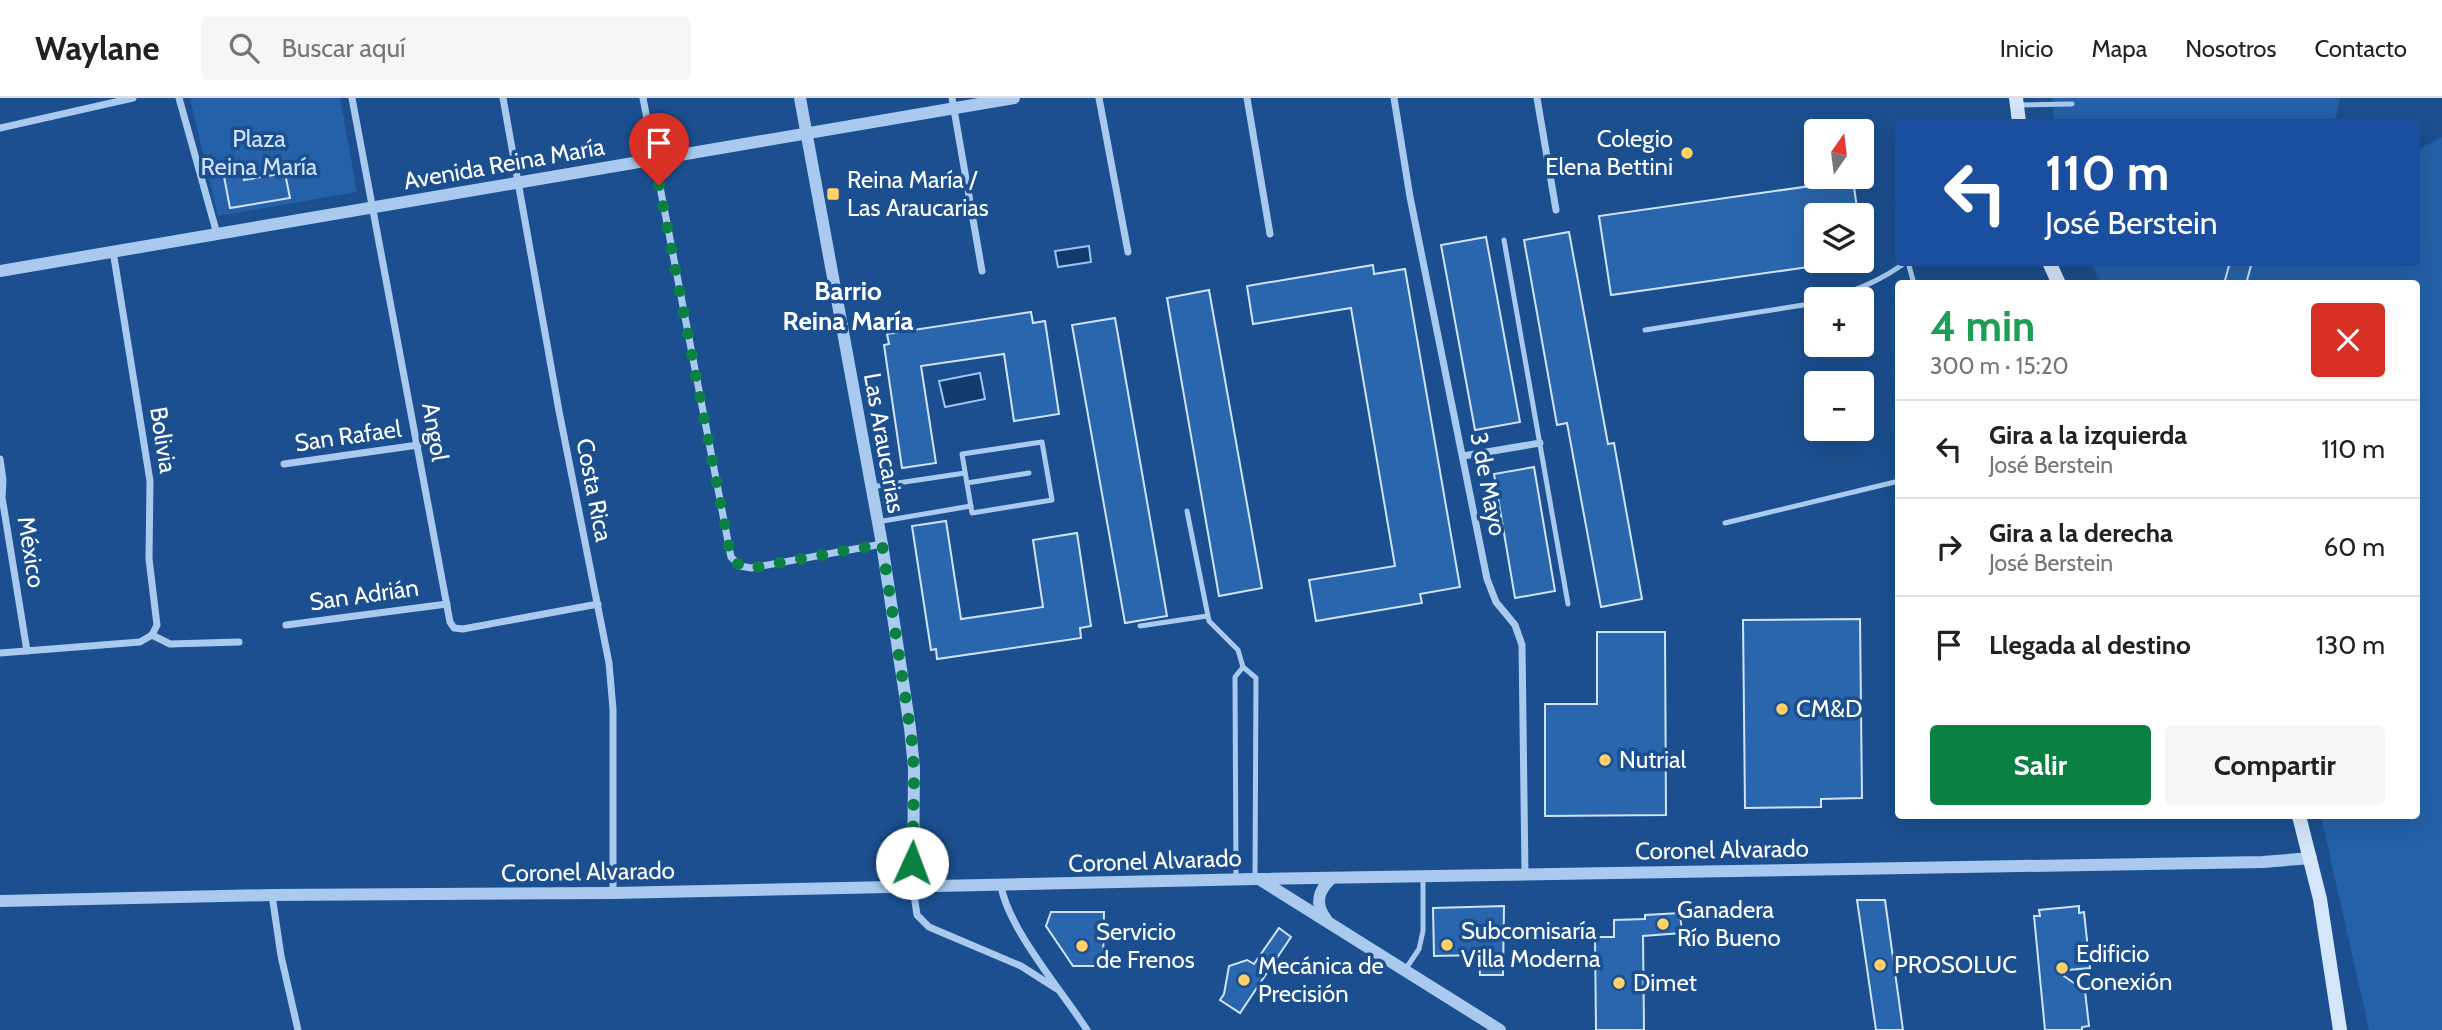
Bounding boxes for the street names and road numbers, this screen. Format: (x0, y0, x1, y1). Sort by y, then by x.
street label: Avenida Reina María (401, 131, 607, 195)
street label: Las Araucarias (858, 371, 911, 515)
street label: Angol (416, 400, 455, 464)
street label: Bolivia (144, 405, 183, 476)
street label: San Rafael (293, 414, 403, 457)
street label: 3 de Mayo (1464, 430, 1513, 538)
street label: Costa Rica (570, 436, 619, 544)
street label: México (12, 514, 51, 590)
street label: San Adrián (308, 573, 420, 617)
street label: Coronel Alvarado (1635, 833, 1809, 866)
street label: Coronel Alvarado (1068, 843, 1242, 878)
street label: Coronel Alvarado (501, 855, 675, 888)

